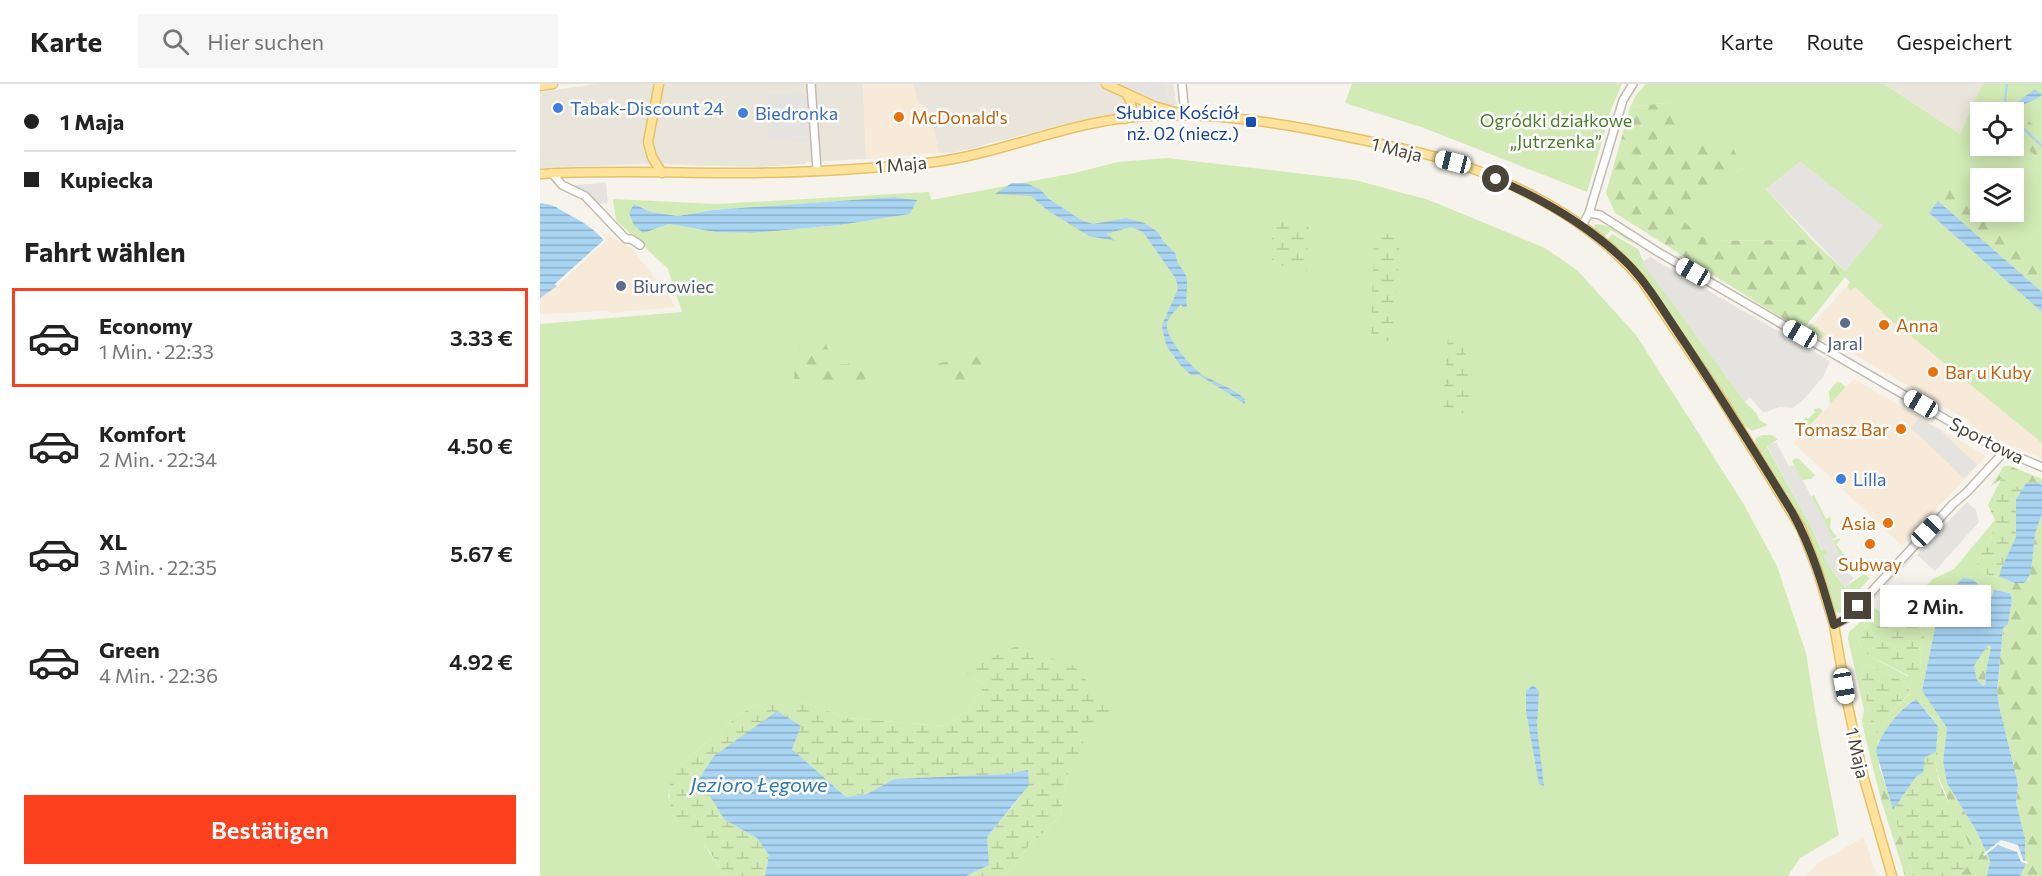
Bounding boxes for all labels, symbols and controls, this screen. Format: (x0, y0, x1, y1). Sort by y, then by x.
search box (138, 14, 558, 68)
text: Karte (30, 24, 102, 58)
icon: search (159, 25, 192, 58)
text: Hier suchen (207, 28, 324, 55)
text: Karte (1720, 29, 1773, 54)
text: Route (1806, 29, 1864, 54)
text: Gespeichert (1897, 29, 2012, 54)
place label: Tabak-Discount 24 (570, 97, 724, 119)
marker: Tabak-Discount 24 (551, 101, 565, 115)
place label: Słubice Kościół nż. 02 (niecz.) (1116, 101, 1240, 144)
place label: Biedronka (755, 102, 838, 124)
map controls (1970, 102, 2024, 222)
button: locate (1970, 102, 2024, 156)
marker: Biedronka (736, 106, 750, 120)
place label: McDonald's (911, 106, 1008, 128)
text: 1 Maja (60, 108, 124, 135)
park label: Ogródki działkowe „Jutrzenka” (1480, 109, 1632, 152)
marker: McDonald's (892, 110, 906, 124)
marker: Słubice Kościół nż. 02 (niecz.) (1244, 115, 1258, 129)
street label: 1 Maja (1369, 132, 1425, 166)
car (1433, 149, 1473, 175)
street label: 1 Maja (874, 151, 928, 177)
route start (1482, 165, 1509, 192)
text: Kupiecka (60, 166, 153, 193)
button: layers (1970, 168, 2024, 222)
text: Fahrt wählen (24, 235, 186, 268)
car (1673, 255, 1713, 289)
place label: Biurowiec (633, 275, 714, 297)
marker: Biurowiec (614, 279, 628, 293)
icon: car (27, 311, 81, 365)
text: Economy (99, 312, 193, 339)
place label: Anna (1896, 314, 1938, 336)
marker: Jaral (1838, 316, 1852, 330)
car (1780, 317, 1820, 351)
marker: Anna (1877, 318, 1891, 332)
text: 3.33 € (450, 324, 513, 351)
place label: Jaral (1827, 332, 1863, 354)
text: 1 Min. · 22:33 (99, 339, 214, 363)
place label: Bar u Kuby (1945, 361, 2032, 383)
marker: Bar u Kuby (1926, 365, 1940, 379)
car (1901, 387, 1941, 421)
street label: Sportowa (1946, 412, 2028, 468)
place label: Tomasz Bar (1794, 418, 1889, 440)
icon: car (27, 419, 81, 473)
text: Komfort (99, 420, 186, 447)
marker: Tomasz Bar (1894, 422, 1908, 436)
text: 4.50 € (447, 432, 513, 459)
text: 2 Min. · 22:34 (99, 447, 217, 471)
place label: Lilla (1853, 468, 1887, 490)
marker: Lilla (1834, 472, 1848, 486)
place label: Asia (1841, 512, 1876, 534)
car (1908, 512, 1946, 550)
marker: Asia (1881, 516, 1895, 530)
icon: car (27, 527, 81, 581)
text: XL (99, 528, 127, 555)
marker: Subway (1863, 537, 1877, 551)
text: 5.67 € (450, 540, 513, 567)
place label: Subway (1838, 553, 1902, 575)
text: 3 Min. · 22:35 (99, 555, 217, 579)
callout: 2 Min. (1879, 585, 1990, 627)
route end (1844, 592, 1871, 619)
text: 2 Min. (1907, 594, 1964, 618)
icon: car (27, 635, 81, 689)
text: Green (99, 636, 160, 663)
text: 4.92 € (449, 648, 513, 675)
text: 4 Min. · 22:36 (99, 663, 218, 687)
car (1832, 667, 1856, 705)
street label: 1 Maja (1841, 725, 1875, 781)
water label: Jezioro Łęgowe (688, 772, 828, 796)
button: Bestätigen (24, 795, 516, 864)

